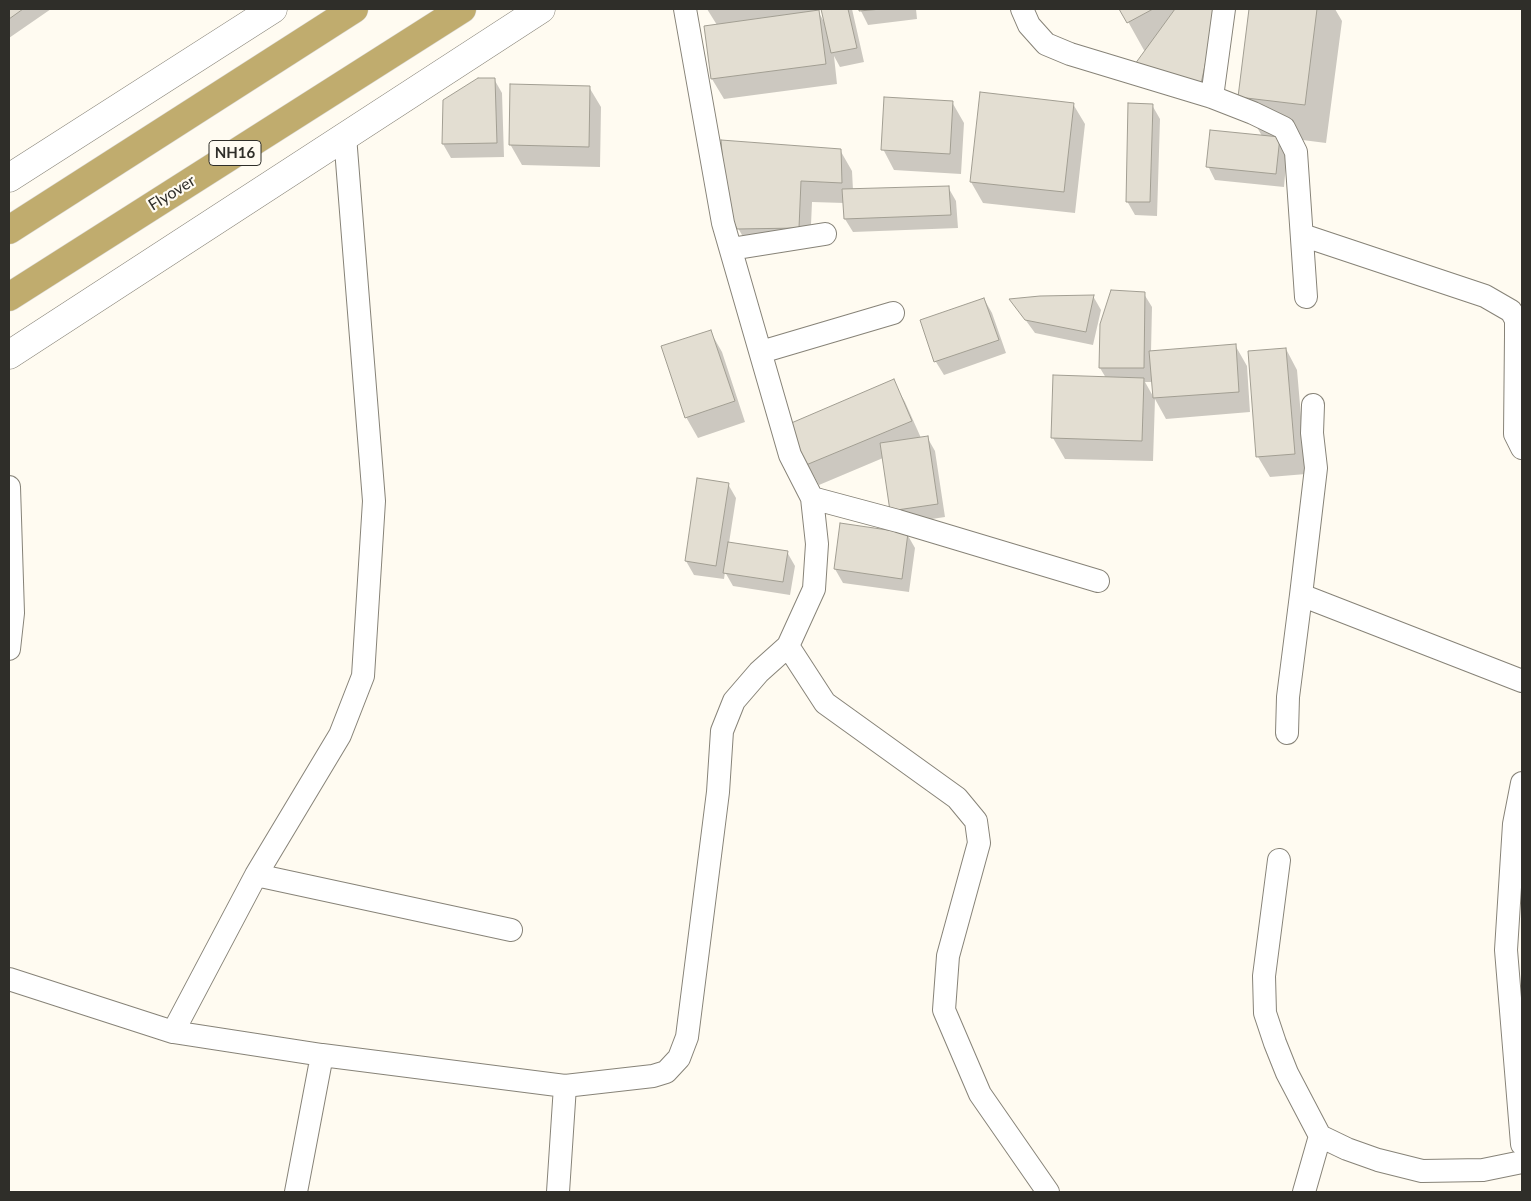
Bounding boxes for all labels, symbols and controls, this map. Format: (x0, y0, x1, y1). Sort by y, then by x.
road number: NH16 (209, 140, 261, 166)
street label: Flyover (145, 171, 199, 215)

